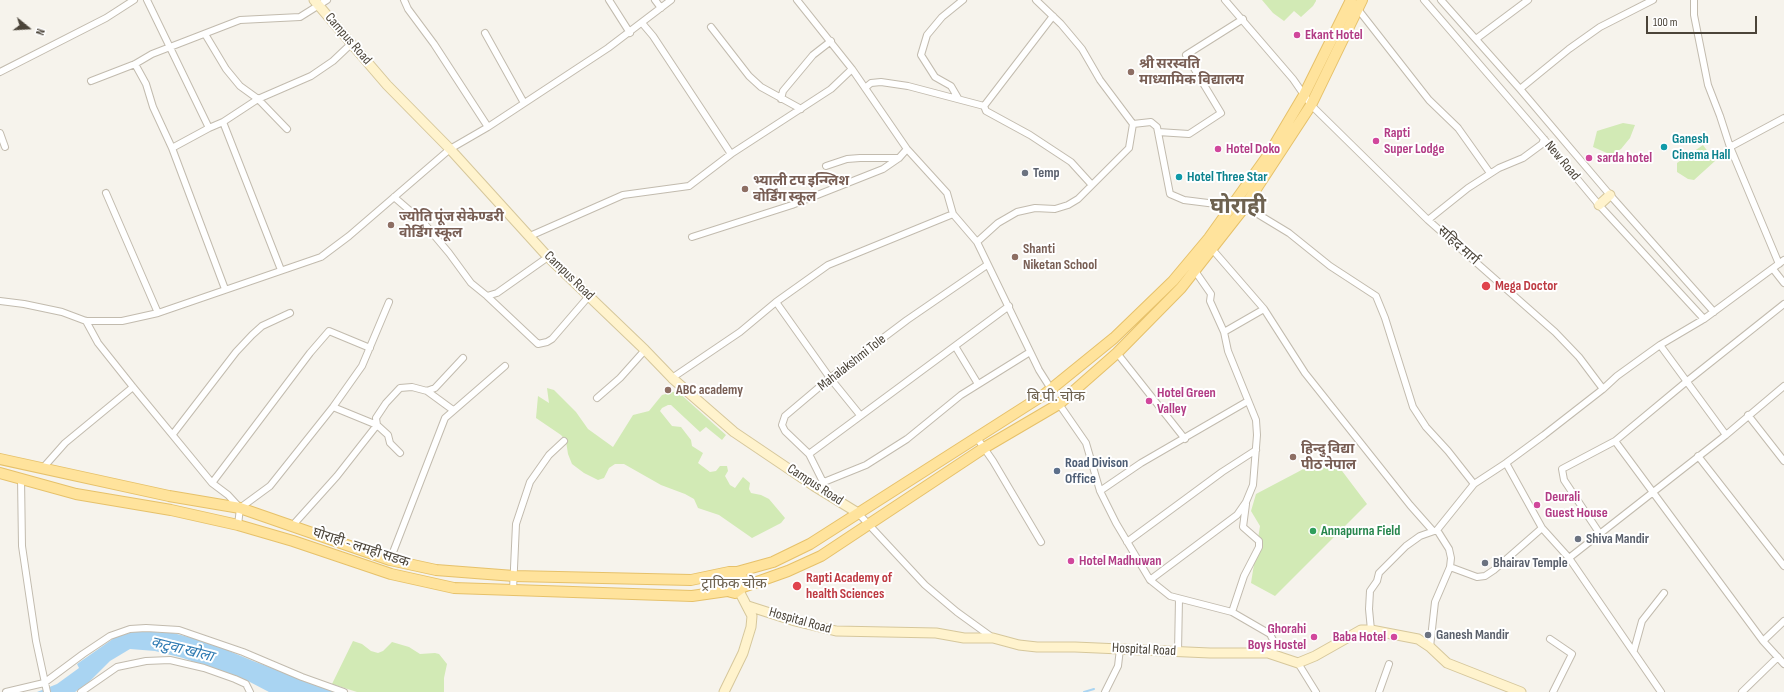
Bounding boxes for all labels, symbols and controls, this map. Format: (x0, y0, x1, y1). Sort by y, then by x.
north arrow (8, 8, 48, 48)
scale bar (1648, 8, 1759, 34)
street label: Campus Road (321, 10, 375, 68)
text: 100 m (1653, 15, 1678, 30)
text: N (33, 27, 47, 37)
place label: Ekant Hotel (1305, 27, 1363, 43)
marker: Ekant Hotel (1292, 30, 1302, 40)
place label: श्री सरस्वति माध्यामिक विद्यालय (1139, 56, 1244, 88)
marker: श्री सरस्वति माध्यामिक विद्यालय (1126, 67, 1136, 77)
place label: Rapti Super Lodge (1384, 125, 1444, 158)
place label: Ganesh Cinema Hall (1672, 131, 1730, 164)
marker: Rapti Super Lodge (1371, 136, 1381, 146)
street label: New Road (1541, 138, 1583, 184)
place label: Hotel Doko (1226, 141, 1280, 157)
marker: Ganesh Cinema Hall (1659, 142, 1669, 152)
marker: Hotel Doko (1213, 144, 1223, 154)
place label: sarda hotel (1597, 150, 1652, 166)
marker: sarda hotel (1584, 153, 1594, 163)
place label: Temp (1033, 165, 1060, 181)
marker: Temp (1020, 168, 1030, 178)
place label: Hotel Three Star (1187, 169, 1268, 185)
marker: Hotel Three Star (1174, 172, 1184, 182)
place label: भ्याली टप इन्ग्लिश वोर्डिंग स्कूल (753, 173, 849, 206)
marker: भ्याली टप इन्ग्लिश वोर्डिंग स्कूल (740, 184, 750, 194)
district label: घोराही (1210, 194, 1266, 220)
place label: ज्योति पूंज सेकेण्डरी वोर्डिंग स्कूल (399, 209, 504, 242)
marker: ज्योति पूंज सेकेण्डरी वोर्डिंग स्कूल (386, 220, 396, 230)
street label: सहिद मार्ग (1434, 223, 1482, 269)
place label: Shanti Niketan School (1023, 241, 1097, 274)
street label: Campus Road (540, 248, 598, 304)
marker: Shanti Niketan School (1010, 252, 1020, 262)
place label: Mega Doctor (1495, 278, 1558, 294)
marker: Mega Doctor (1480, 280, 1492, 292)
street label: Mahalakshmi Tole (815, 331, 889, 395)
place label: ABC academy (676, 382, 743, 398)
marker: ABC academy (663, 385, 673, 395)
place label: Hotel Green Valley (1157, 385, 1216, 418)
district label: बि.पी. चोक (1027, 388, 1085, 406)
marker: Hotel Green Valley (1144, 396, 1154, 406)
place label: हिन्दु विद्या पीठ नेपाल (1301, 441, 1356, 474)
marker: हिन्दु विद्या पीठ नेपाल (1288, 452, 1298, 462)
place label: Road Divison Office (1065, 455, 1128, 488)
street label: Campus Road (784, 461, 846, 509)
marker: Road Divison Office (1052, 466, 1062, 476)
place label: Deurali Guest House (1545, 489, 1608, 522)
marker: Deurali Guest House (1532, 500, 1542, 510)
place label: Annapurna Field (1321, 523, 1400, 539)
street label: घोराही - लमही सडक (310, 524, 412, 572)
marker: Annapurna Field (1308, 526, 1318, 536)
place label: Shiva Mandir (1586, 531, 1649, 547)
marker: Shiva Mandir (1573, 534, 1583, 544)
place label: Hotel Madhuwan (1079, 553, 1161, 569)
place label: Bhairav Temple (1493, 555, 1568, 571)
marker: Hotel Madhuwan (1066, 556, 1076, 566)
marker: Bhairav Temple (1480, 558, 1490, 568)
place label: Rapti Academy of health Sciences (806, 570, 892, 602)
district label: ट्राफिक चोक (701, 575, 767, 593)
marker: Rapti Academy of health Sciences (791, 580, 803, 592)
street label: Hospital Road (767, 604, 833, 638)
place label: Ghorahi Boys Hostel (1248, 621, 1306, 654)
place label: Ganesh Mandir (1436, 627, 1509, 643)
place label: Baba Hotel (1333, 629, 1386, 645)
marker: Ganesh Mandir (1423, 630, 1433, 640)
marker: Ghorahi Boys Hostel (1309, 632, 1319, 642)
marker: Baba Hotel (1389, 632, 1399, 642)
water label: कटुवा खोला (149, 634, 215, 666)
street label: Hospital Road (1112, 640, 1176, 660)

